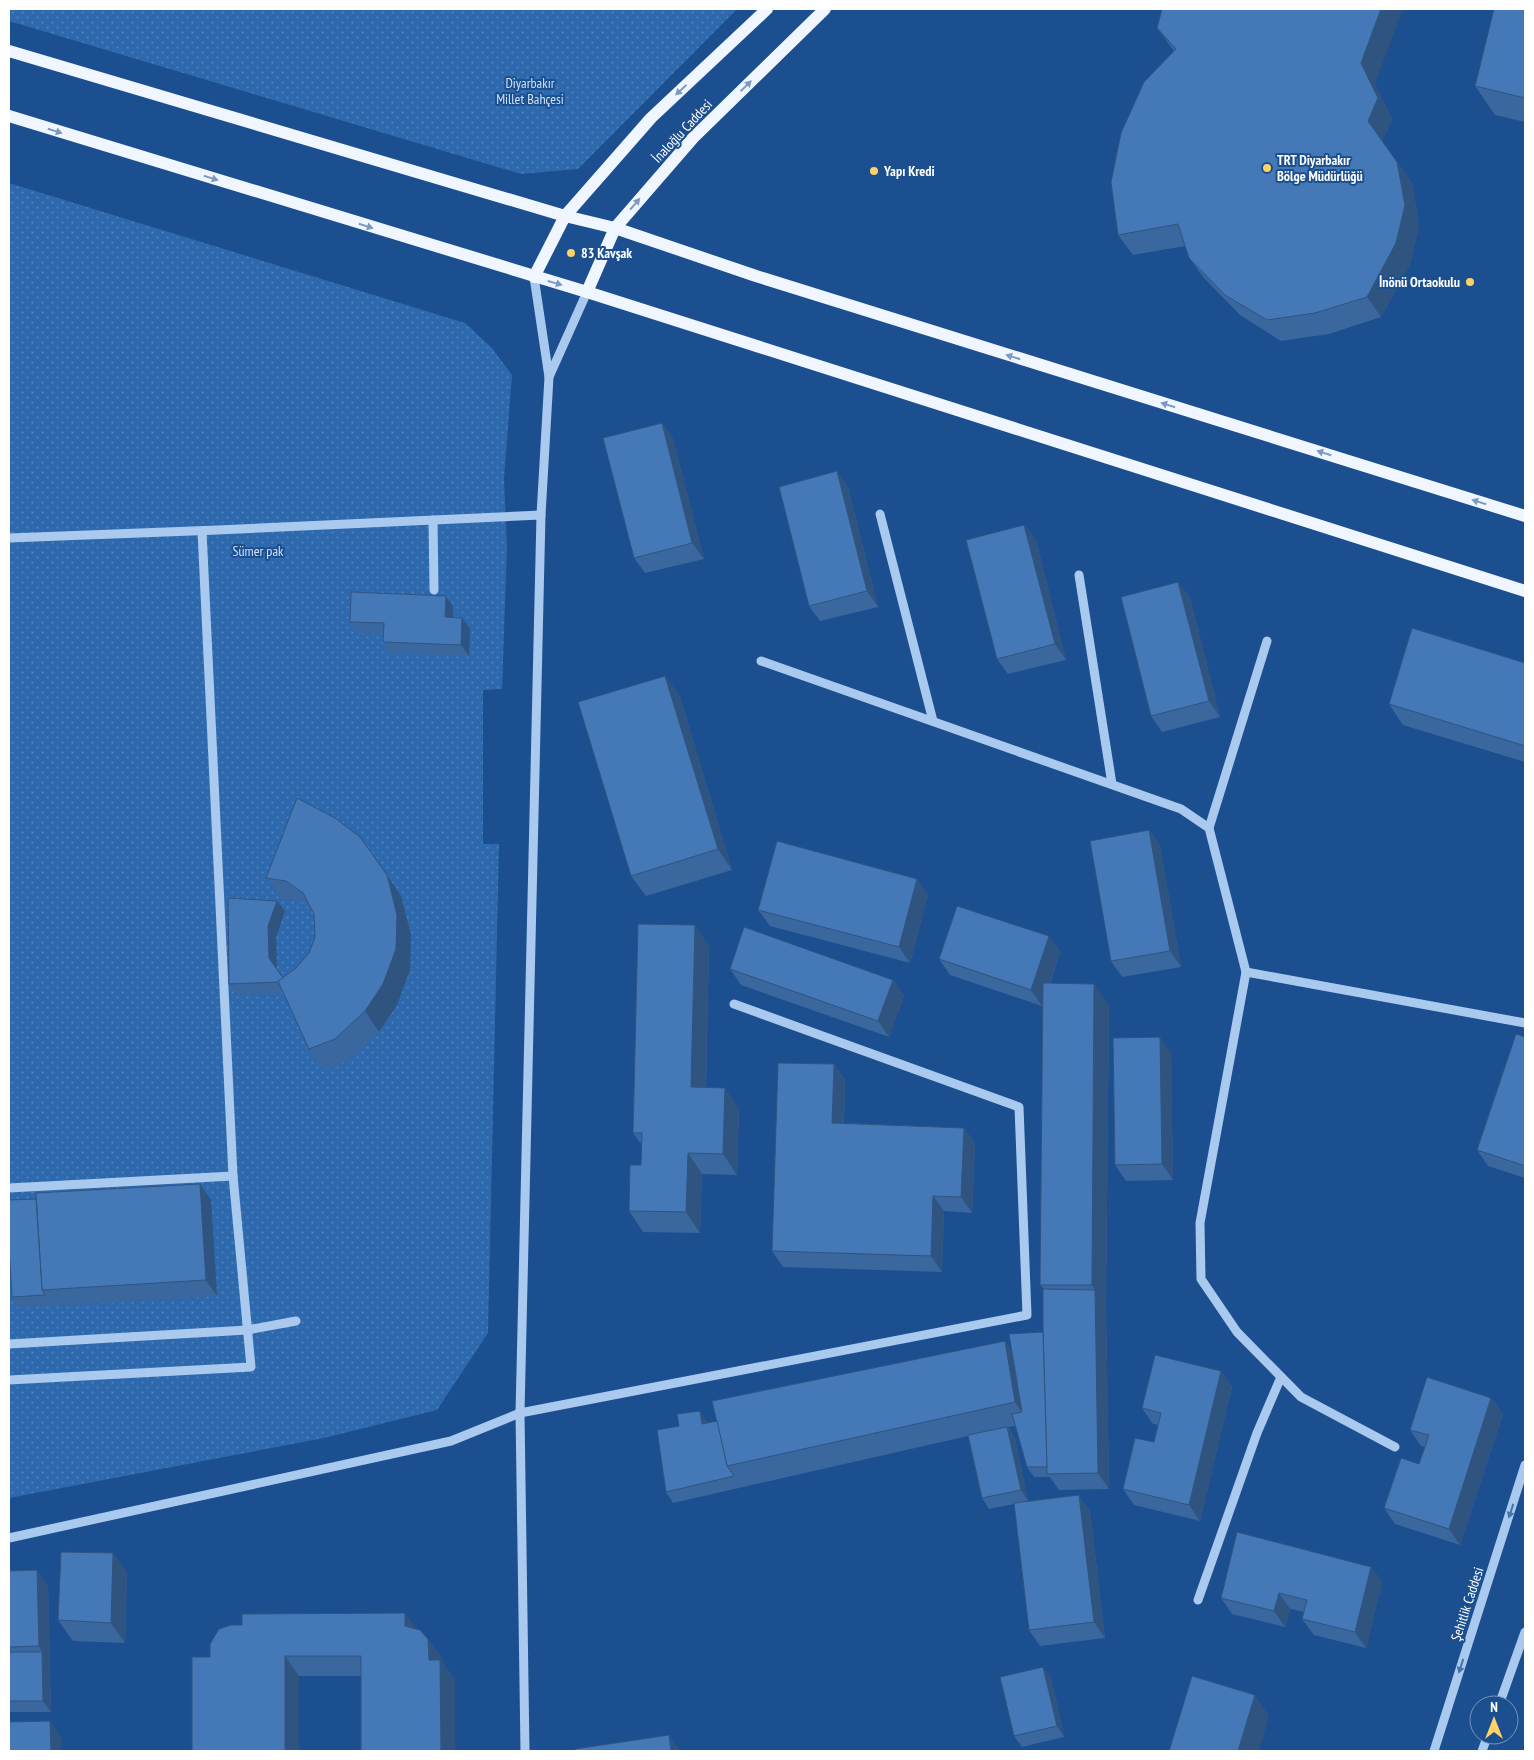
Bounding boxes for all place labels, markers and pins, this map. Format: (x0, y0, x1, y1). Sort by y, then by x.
place label: TRT Diyarbakır Bölge Müdürlüğü (1277, 151, 1363, 185)
place label: Yapı Kredi (883, 162, 935, 180)
marker: TRT Diyarbakır Bölge Müdürlüğü (1261, 162, 1273, 174)
marker: Yapı Kredi (868, 165, 880, 177)
place label: 83 Kavşak (581, 244, 632, 262)
marker: 83 Kavşak (565, 247, 577, 259)
place label: İnönü Ortaokulu (1379, 273, 1460, 291)
marker: İnönü Ortaokulu (1464, 276, 1476, 288)

